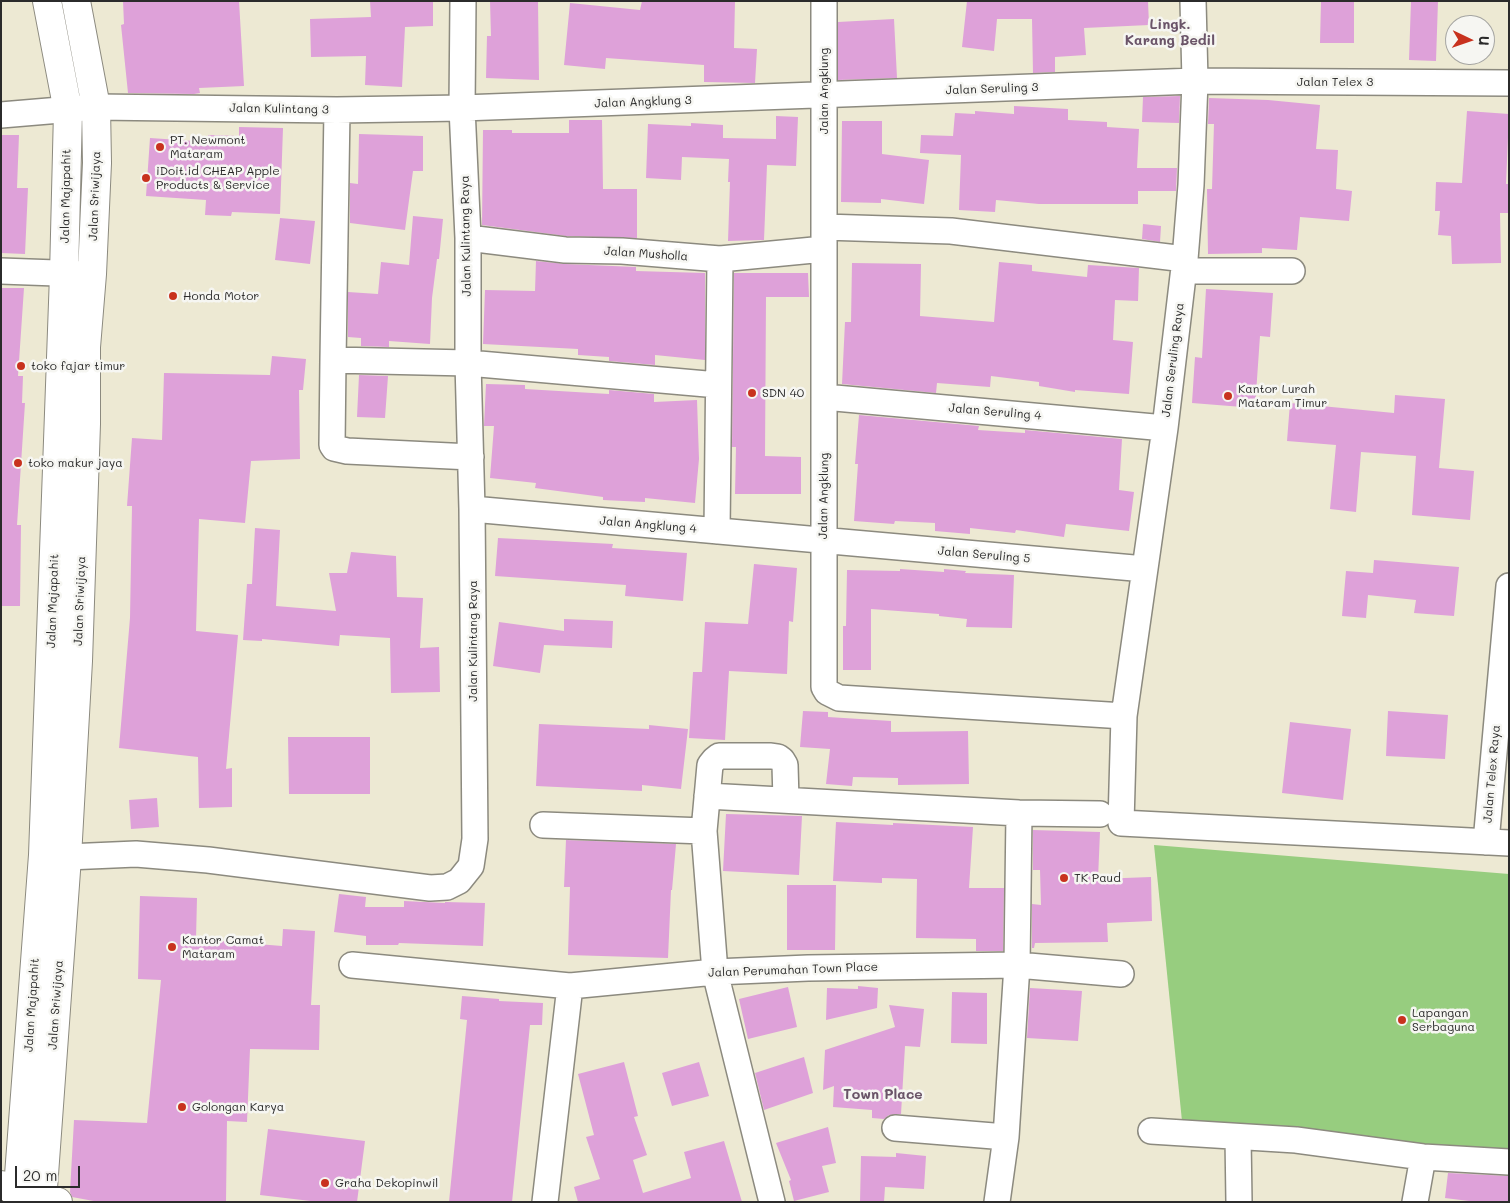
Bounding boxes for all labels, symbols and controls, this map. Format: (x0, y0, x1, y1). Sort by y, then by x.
north arrow (1445, 15, 1495, 65)
district label: Lingk. Karang Bedil (1125, 17, 1215, 49)
text: U (1475, 35, 1494, 46)
street label: Jalan Angklung (817, 48, 831, 134)
street label: Jalan Telex 3 (1297, 75, 1373, 89)
street label: Jalan Seruling 3 (945, 80, 1039, 98)
street label: Jalan Angklung 3 (594, 93, 692, 111)
street label: Jalan Kulintang 3 (229, 101, 329, 117)
place label: PT. Newmont Mataram (170, 133, 246, 161)
marker: PT. Newmont Mataram (154, 141, 166, 153)
street label: Jalan Majapahit (58, 149, 74, 243)
street label: Jalan Sriwijaya (86, 151, 104, 241)
place label: iDoit.id CHEAP Apple Products & Service (156, 164, 280, 192)
marker: iDoit.id CHEAP Apple Products & Service (140, 172, 152, 184)
street label: Jalan Kulintang Raya (458, 175, 474, 297)
street label: Jalan Musholla (603, 244, 689, 264)
place label: Honda Motor (183, 289, 259, 303)
marker: Honda Motor (167, 290, 179, 302)
street label: Jalan Seruling Raya (1159, 302, 1187, 418)
place label: toko fajar timur (31, 359, 125, 373)
marker: toko fajar timur (15, 360, 27, 372)
place label: Kantor Lurah Mataram Timur (1238, 382, 1327, 410)
place label: SDN 40 (762, 386, 804, 400)
marker: SDN 40 (746, 387, 758, 399)
marker: Kantor Lurah Mataram Timur (1222, 390, 1234, 402)
street label: Jalan Seruling 4 (948, 401, 1042, 423)
street label: Jalan Angklung (816, 453, 832, 539)
place label: toko makur jaya (28, 456, 123, 470)
marker: toko makur jaya (12, 457, 24, 469)
street label: Jalan Angklung 4 (599, 514, 697, 536)
street label: Jalan Seruling 5 (937, 544, 1031, 566)
street label: Jalan Majapahit (44, 554, 62, 648)
street label: Jalan Sriwijaya (71, 556, 89, 646)
street label: Jalan Kulintang Raya (466, 580, 480, 702)
street label: Jalan Telex Raya (1481, 724, 1503, 824)
place label: TK Paud (1074, 871, 1121, 885)
marker: TK Paud (1058, 872, 1070, 884)
place label: Kantor Camat Mataram (182, 933, 264, 961)
marker: Kantor Camat Mataram (166, 941, 178, 953)
street label: Jalan Majapahit (22, 958, 42, 1052)
street label: Jalan Sriwijaya (46, 960, 66, 1050)
street label: Jalan Perumahan Town Place (708, 960, 878, 980)
place label: Lapangan Serbaguna (1412, 1006, 1475, 1034)
marker: Lapangan Serbaguna (1396, 1014, 1408, 1026)
district label: Town Place (843, 1087, 923, 1103)
place label: Golongan Karya (192, 1100, 284, 1114)
marker: Golongan Karya (176, 1101, 188, 1113)
scale bar (18, 1156, 82, 1188)
text: 20 m (23, 1165, 57, 1185)
place label: Graha Dekopinwil (335, 1176, 438, 1190)
marker: Graha Dekopinwil (319, 1177, 331, 1189)

